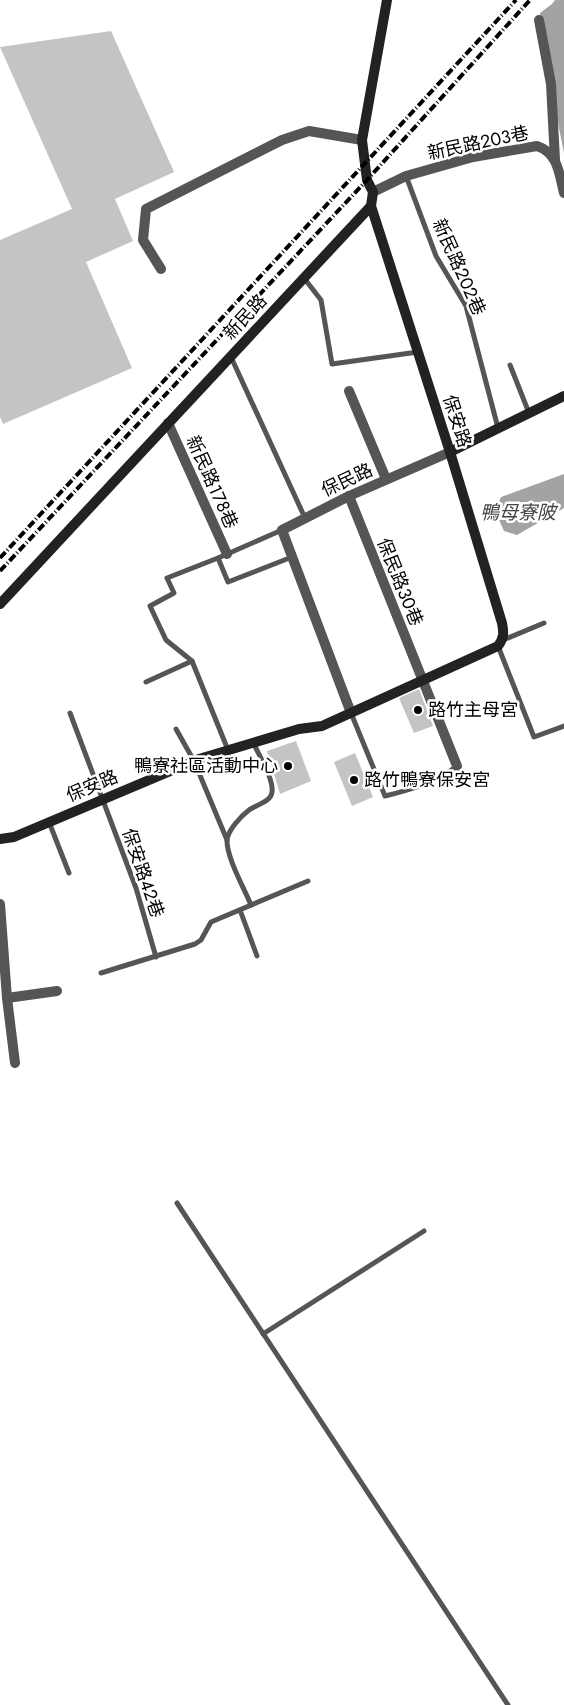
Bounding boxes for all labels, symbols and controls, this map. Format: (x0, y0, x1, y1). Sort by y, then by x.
street label: 新民路203巷 (425, 120, 531, 166)
street label: 新民路202巷 (426, 215, 492, 319)
street label: 新民路 (217, 288, 273, 346)
street label: 保安路 (436, 391, 478, 451)
street label: 新民路178巷 (180, 431, 244, 533)
street label: 保民路 (317, 457, 377, 503)
water label: 鴨母寮陂 (480, 499, 559, 526)
street label: 保民路30巷 (371, 534, 429, 630)
place label: 路竹主母宮 (428, 697, 518, 723)
marker: 路竹主母宮 (412, 704, 424, 716)
place label: 鴨寮社區活動中心 (134, 753, 278, 779)
marker: 鴨寮社區活動中心 (282, 760, 294, 772)
street label: 保安路 (62, 763, 122, 809)
place label: 路竹鴨寮保安宮 (364, 767, 490, 793)
marker: 路竹鴨寮保安宮 (348, 774, 360, 786)
street label: 保安路42巷 (116, 825, 170, 921)

